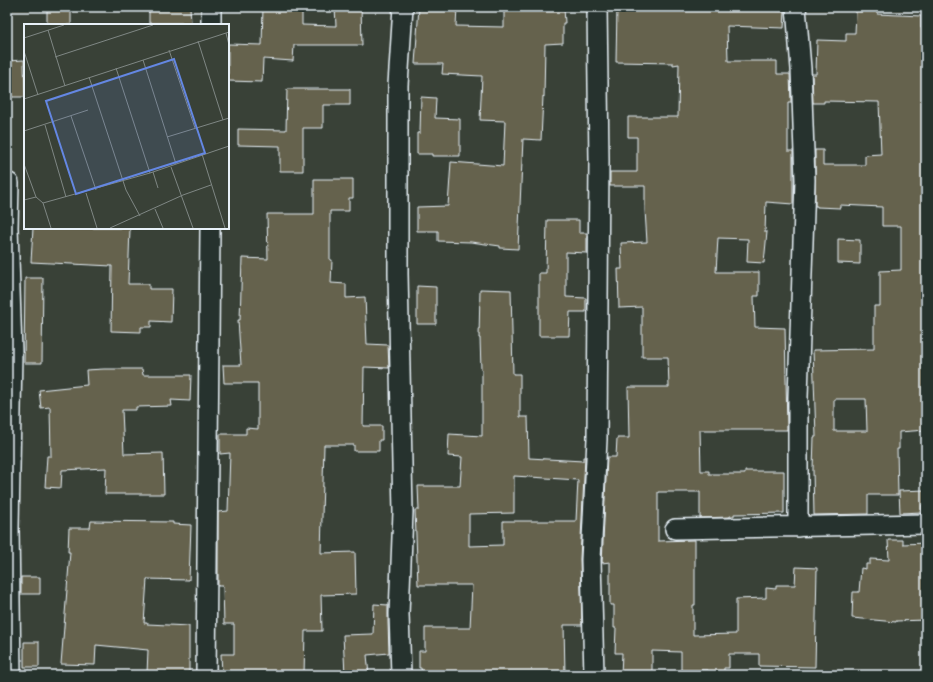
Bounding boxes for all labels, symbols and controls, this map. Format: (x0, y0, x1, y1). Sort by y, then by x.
inset map (24, 24, 229, 229)

